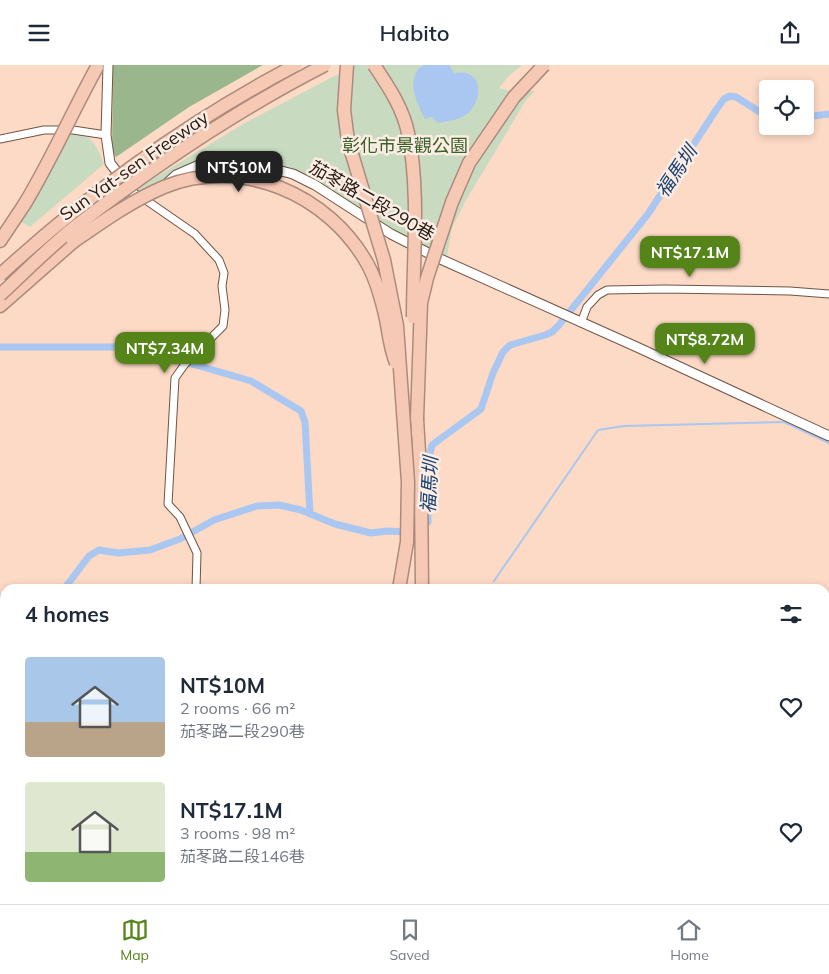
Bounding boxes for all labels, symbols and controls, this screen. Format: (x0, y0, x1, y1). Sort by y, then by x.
icon: menu (25, 19, 53, 47)
text: Habito (380, 19, 449, 47)
icon: share (776, 19, 804, 47)
map controls (759, 80, 814, 135)
button: locate (759, 80, 814, 135)
street label: Sun Yat-sen Freeway (55, 105, 213, 226)
park label: 彰化市景觀公園 (342, 134, 468, 157)
water label: 福馬圳 (650, 138, 704, 201)
pin: NT$10M (198, 151, 280, 193)
street label: 茄苳路二段290巷 (306, 156, 439, 246)
text: NT$10M (207, 157, 271, 177)
pin: NT$17.1M (638, 235, 742, 278)
text: NT$17.1M (651, 242, 729, 262)
pin: NT$8.72M (653, 323, 757, 365)
text: NT$8.72M (666, 329, 744, 349)
pin: NT$7.34M (113, 331, 217, 374)
text: NT$7.34M (126, 338, 204, 358)
water label: 福馬圳 (416, 453, 443, 514)
icon: filters (777, 600, 805, 628)
text: 4 homes (25, 601, 109, 627)
text: NT$10M (180, 672, 265, 698)
icon: home (65, 677, 125, 737)
icon: heart (777, 693, 805, 721)
text: 2 rooms · 66 m² (180, 698, 295, 718)
text: 茄苳路二段290巷 (180, 721, 305, 741)
text: NT$17.1M (180, 797, 283, 823)
icon: home (65, 802, 125, 862)
icon: heart (777, 818, 805, 846)
text: 3 rooms · 98 m² (180, 823, 295, 843)
text: 茄苳路二段146巷 (180, 846, 305, 866)
tab: Map (120, 916, 149, 964)
tab: Saved (389, 916, 430, 964)
tab: Home (670, 916, 709, 964)

